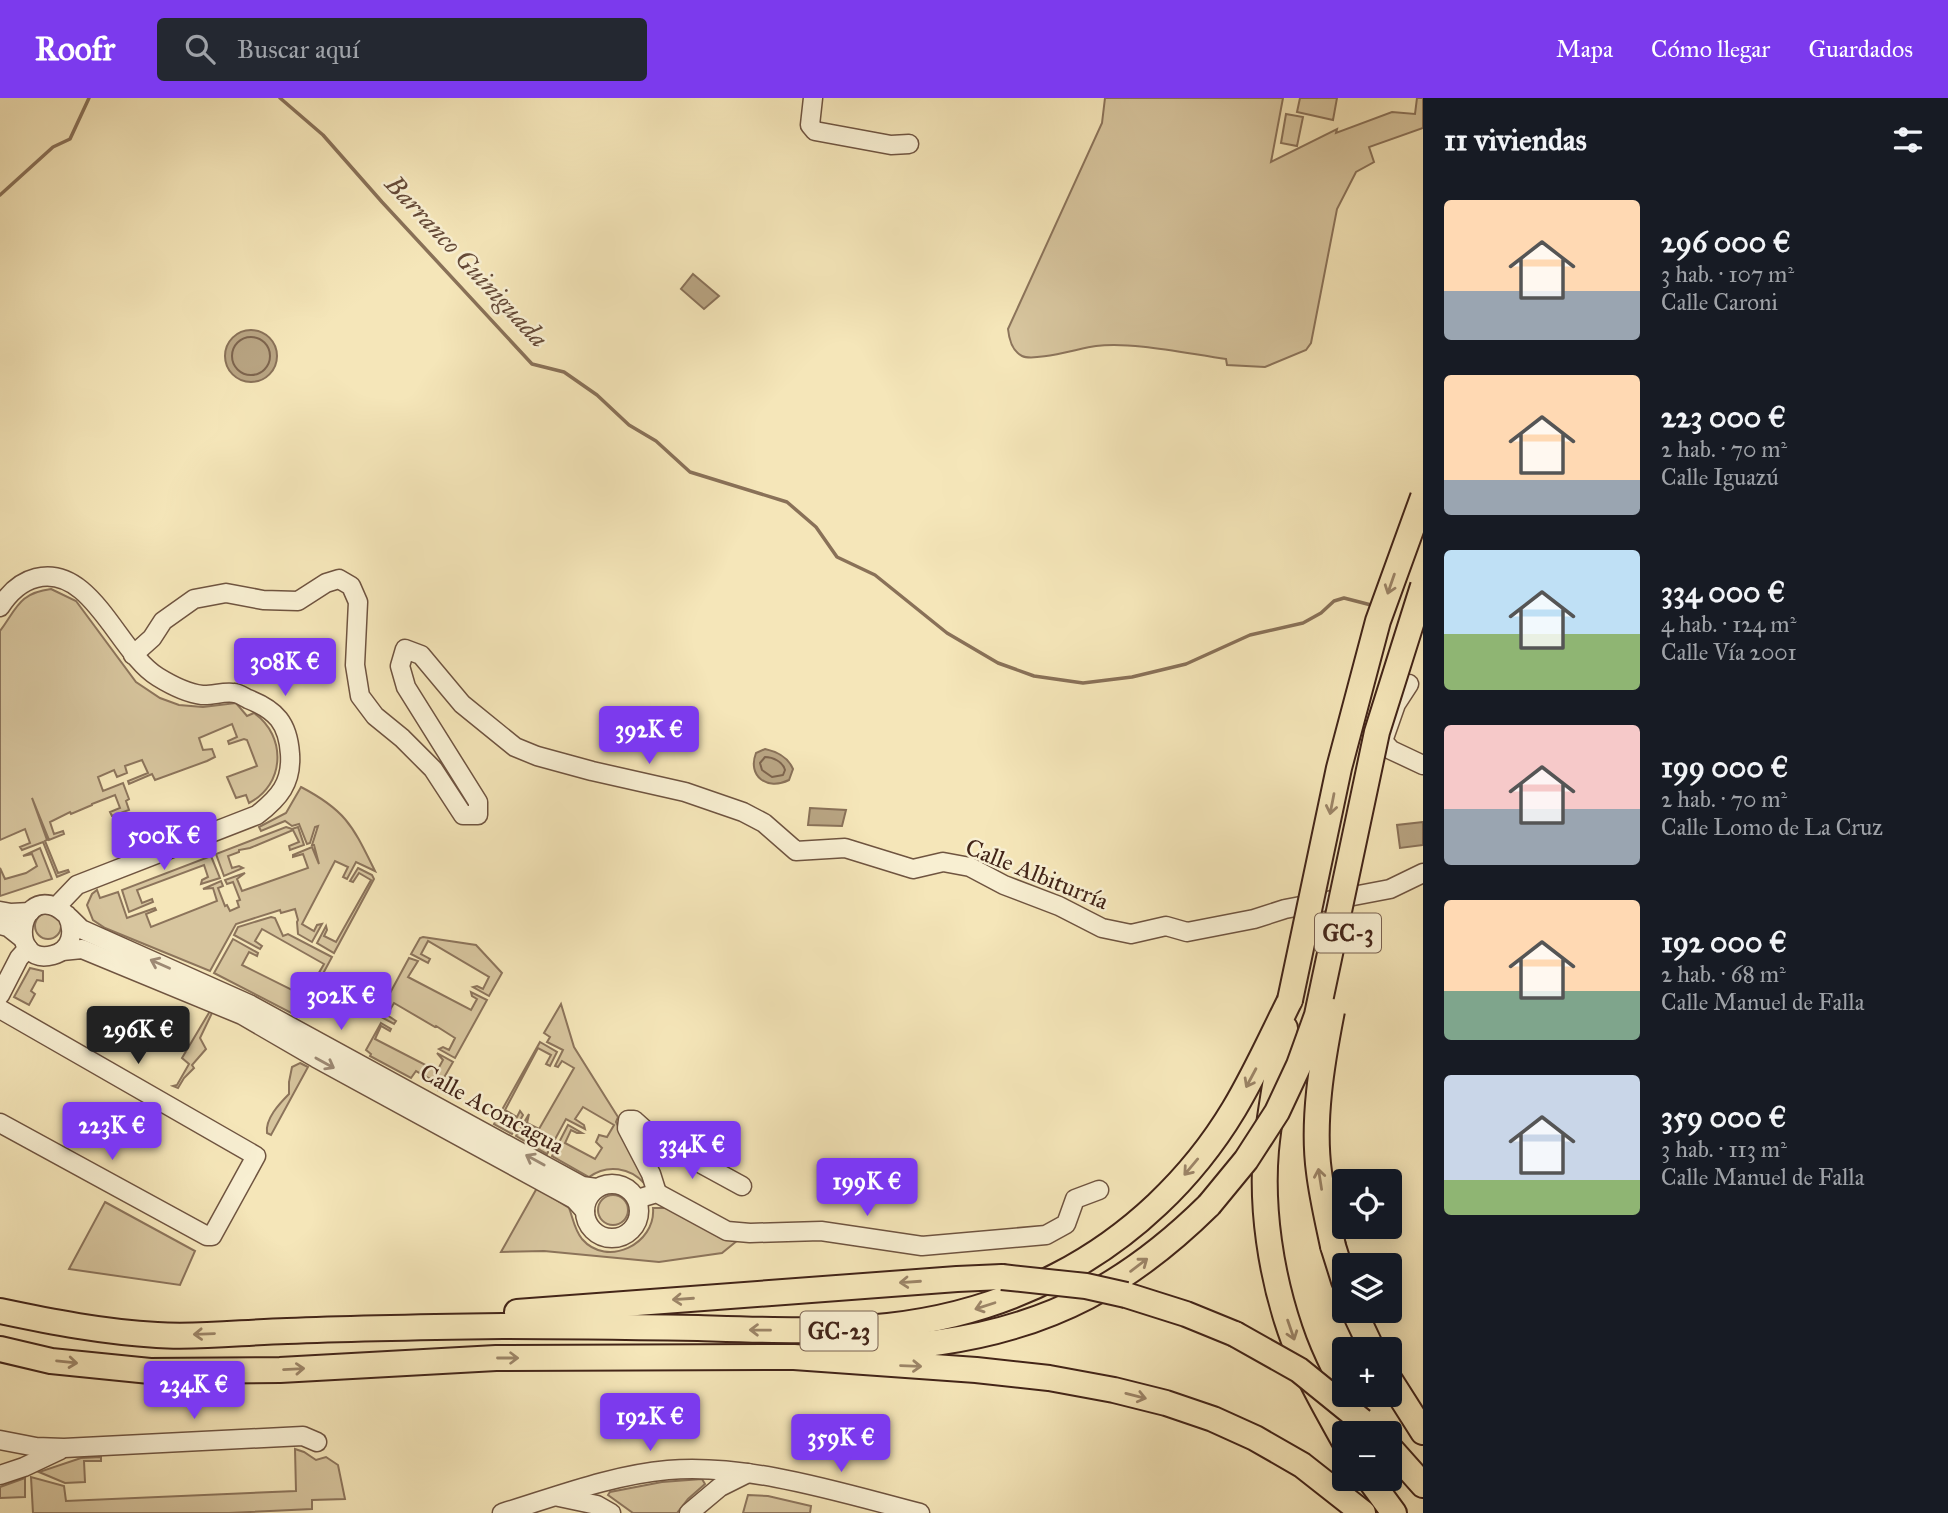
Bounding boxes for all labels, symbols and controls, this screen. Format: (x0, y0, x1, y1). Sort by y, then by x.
search box (157, 18, 647, 81)
text: Roofr (35, 29, 115, 69)
icon: search (181, 30, 219, 68)
text: Buscar aquí (237, 33, 359, 65)
text: Mapa (1556, 34, 1613, 64)
text: Cómo llegar (1651, 34, 1770, 64)
text: Guardados (1808, 34, 1913, 64)
icon: filters (1889, 121, 1927, 159)
text: 11 viviendas (1444, 122, 1587, 158)
water label: Barranco Guiniguada (378, 167, 555, 354)
text: 296 000 € (1661, 224, 1791, 260)
icon: home (1500, 228, 1584, 312)
text: 3 hab. · 107 m² (1661, 260, 1794, 288)
text: Calle Caroni (1661, 288, 1778, 316)
text: 223 000 € (1661, 399, 1786, 435)
icon: home (1500, 403, 1584, 487)
text: 2 hab. · 70 m² (1661, 435, 1787, 463)
text: Calle Iguazú (1661, 463, 1779, 491)
one-way arrow (1384, 573, 1396, 595)
text: 334 000 € (1661, 574, 1785, 610)
icon: home (1500, 578, 1584, 662)
text: 4 hab. · 124 m² (1661, 610, 1796, 638)
pin: 308K € (228, 638, 342, 698)
text: Calle Vía 2001 (1661, 638, 1797, 666)
text: 308K € (250, 647, 320, 675)
pin: 392K € (592, 706, 706, 766)
text: 392K € (615, 715, 683, 743)
text: 199 000 € (1661, 749, 1788, 785)
icon: home (1500, 753, 1584, 837)
text: 2 hab. · 70 m² (1661, 785, 1787, 813)
one-way arrow (1325, 792, 1338, 815)
pin: 500K € (107, 812, 221, 872)
text: Calle Lomo de La Cruz (1661, 813, 1883, 841)
text: 500K € (128, 821, 200, 849)
street label: Calle Albiturría (961, 832, 1114, 917)
road number: GC-3 (1315, 914, 1381, 953)
text: 192 000 € (1661, 924, 1787, 960)
icon: home (1500, 928, 1584, 1012)
one-way arrow (150, 957, 171, 970)
text: 2 hab. · 68 m² (1661, 960, 1786, 988)
pin: 302K € (284, 972, 398, 1032)
text: 302K € (306, 981, 376, 1009)
text: Calle Manuel de Falla (1661, 988, 1864, 1016)
pin: 296K € (81, 1006, 195, 1066)
text: 296K € (103, 1015, 173, 1043)
one-way arrow (314, 1057, 335, 1070)
street label: Calle Aconcagua (414, 1057, 570, 1161)
one-way arrow (1243, 1068, 1257, 1088)
text: 359 000 € (1661, 1099, 1787, 1135)
pin: 223K € (55, 1102, 169, 1162)
icon: home (1500, 1103, 1584, 1187)
text: 223K € (78, 1111, 146, 1139)
pin: 334K € (635, 1122, 749, 1181)
text: 334K € (659, 1130, 725, 1158)
text: 3 hab. · 113 m² (1661, 1135, 1787, 1163)
one-way arrow (525, 1153, 546, 1166)
pin: 199K € (810, 1158, 924, 1218)
one-way arrow (1183, 1158, 1199, 1176)
text: Calle Manuel de Falla (1661, 1163, 1864, 1191)
text: 199K € (833, 1167, 901, 1195)
one-way arrow (1313, 1168, 1326, 1191)
map controls (1332, 1169, 1402, 1491)
button: locate (1332, 1169, 1402, 1239)
button: layers (1332, 1253, 1402, 1323)
one-way arrow (1129, 1258, 1148, 1273)
one-way arrow (899, 1276, 922, 1289)
one-way arrow (672, 1293, 695, 1306)
one-way arrow (974, 1300, 996, 1313)
road number: GC-23 (800, 1312, 878, 1350)
one-way arrow (1286, 1319, 1298, 1341)
one-way arrow (749, 1323, 772, 1336)
one-way arrow (193, 1327, 216, 1340)
button: + (1332, 1337, 1402, 1407)
one-way arrow (496, 1351, 519, 1365)
one-way arrow (55, 1356, 78, 1369)
one-way arrow (899, 1359, 922, 1372)
pin: 234K € (137, 1362, 251, 1421)
one-way arrow (282, 1362, 305, 1375)
text: 234K € (160, 1370, 228, 1398)
one-way arrow (1124, 1390, 1147, 1403)
pin: 192K € (593, 1394, 707, 1453)
text: 192K € (616, 1402, 684, 1430)
pin: 359K € (784, 1414, 898, 1474)
button: − (1332, 1421, 1402, 1491)
text: 359K € (807, 1423, 875, 1451)

